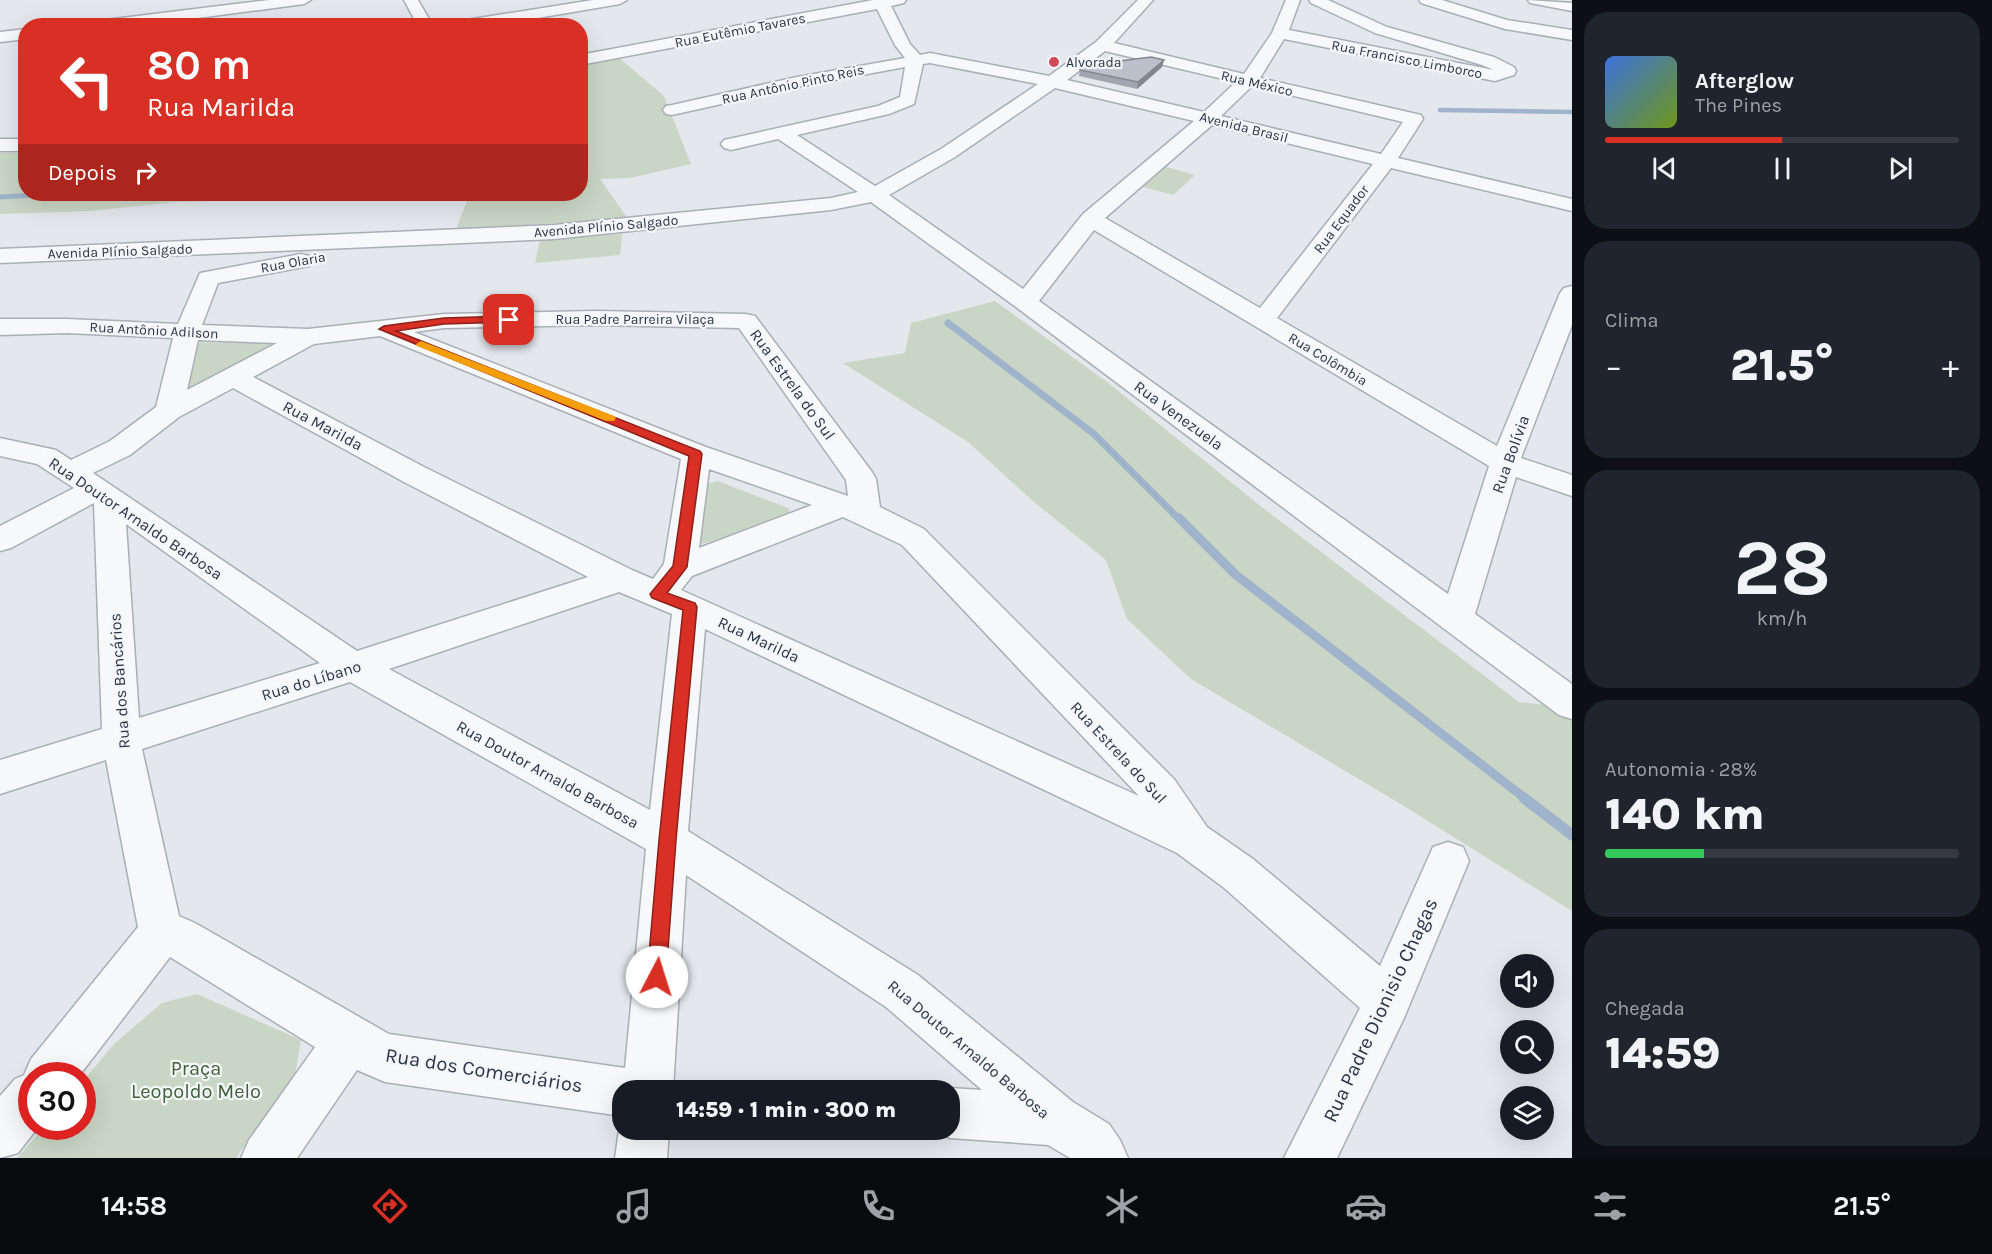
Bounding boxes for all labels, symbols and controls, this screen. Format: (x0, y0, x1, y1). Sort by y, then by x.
street label: Rua Eutêmio Tavares (673, 9, 807, 52)
street label: Rua Francisco Limborco (1330, 37, 1484, 82)
text: 80 m (147, 40, 251, 90)
icon: left (48, 42, 126, 120)
place label: Alvorada (1066, 54, 1121, 71)
marker: Alvorada (1047, 55, 1061, 69)
street label: Rua Antônio Pinto Reis (720, 61, 866, 108)
street label: Rua México (1219, 67, 1295, 100)
text: Afterglow (1695, 68, 1794, 94)
text: Rua Marilda (147, 91, 295, 123)
text: The Pines (1695, 94, 1782, 117)
street label: Avenida Brasil (1198, 108, 1290, 147)
icon: previous (1648, 152, 1681, 185)
icon: pause (1766, 152, 1799, 185)
icon: next (1884, 152, 1917, 185)
icon: right (129, 156, 162, 189)
text: Depois (48, 160, 117, 186)
street label: Rua Equador (1310, 181, 1373, 257)
street label: Avenida Plínio Salgado (533, 212, 679, 241)
street label: Avenida Plínio Salgado (47, 240, 193, 263)
street label: Rua Olaria (259, 248, 327, 277)
pin (483, 294, 534, 345)
icon: arrive (492, 303, 525, 336)
text: Clima (1605, 309, 1659, 332)
street label: Rua Padre Parreira Vilaça (555, 311, 715, 328)
street label: Rua Antônio Adilson (89, 319, 219, 342)
street label: Rua Estrela do Sul (746, 325, 839, 443)
street label: Rua Colômbia (1285, 329, 1370, 390)
text: 21.5° (1730, 339, 1834, 391)
text: − (1605, 347, 1622, 385)
text: + (1942, 347, 1959, 385)
street label: Rua Venezuela (1130, 377, 1227, 454)
street label: Rua Marilda (280, 396, 366, 454)
street label: Rua Bolívia (1488, 413, 1533, 496)
street label: Rua Doutor Arnaldo Barbosa (45, 453, 226, 584)
text: 28 (1733, 522, 1831, 614)
text: km/h (1757, 607, 1807, 630)
street label: Rua Marilda (715, 612, 803, 667)
street label: Rua dos Bancários (105, 613, 134, 749)
street label: Rua do Líbano (259, 656, 363, 705)
street label: Rua Estrela do Sul (1067, 697, 1171, 807)
street label: Rua Doutor Arnaldo Barbosa (453, 716, 642, 833)
text: Autonomia · 28% (1605, 758, 1757, 781)
text: 140 km (1605, 788, 1765, 840)
street label: Rua Padre Dionisio Chagas (1318, 894, 1443, 1126)
position arrow (625, 945, 689, 1009)
map controls (1500, 954, 1554, 1140)
button: sound (1500, 954, 1554, 1008)
street label: Rua Doutor Arnaldo Barbosa (884, 976, 1053, 1123)
text: Chegada (1605, 997, 1685, 1020)
button: search (1500, 1020, 1554, 1074)
text: 14:59 (1605, 1027, 1721, 1079)
street label: Rua dos Comerciários (384, 1044, 584, 1097)
park label: Praça Leopoldo Melo (131, 1057, 261, 1103)
speed limit sign: 30 (18, 1062, 96, 1140)
button: layers (1500, 1086, 1554, 1140)
text: 14:59 · 1 min · 300 m (676, 1097, 896, 1123)
icon: directions (369, 1185, 411, 1227)
icon: music (613, 1185, 655, 1227)
icon: phone (857, 1185, 899, 1227)
icon: climate (1101, 1185, 1143, 1227)
icon: car (1345, 1185, 1387, 1227)
icon: filters (1589, 1185, 1631, 1227)
text: 14:58 (101, 1190, 167, 1222)
text: 21.5° (1833, 1190, 1891, 1222)

